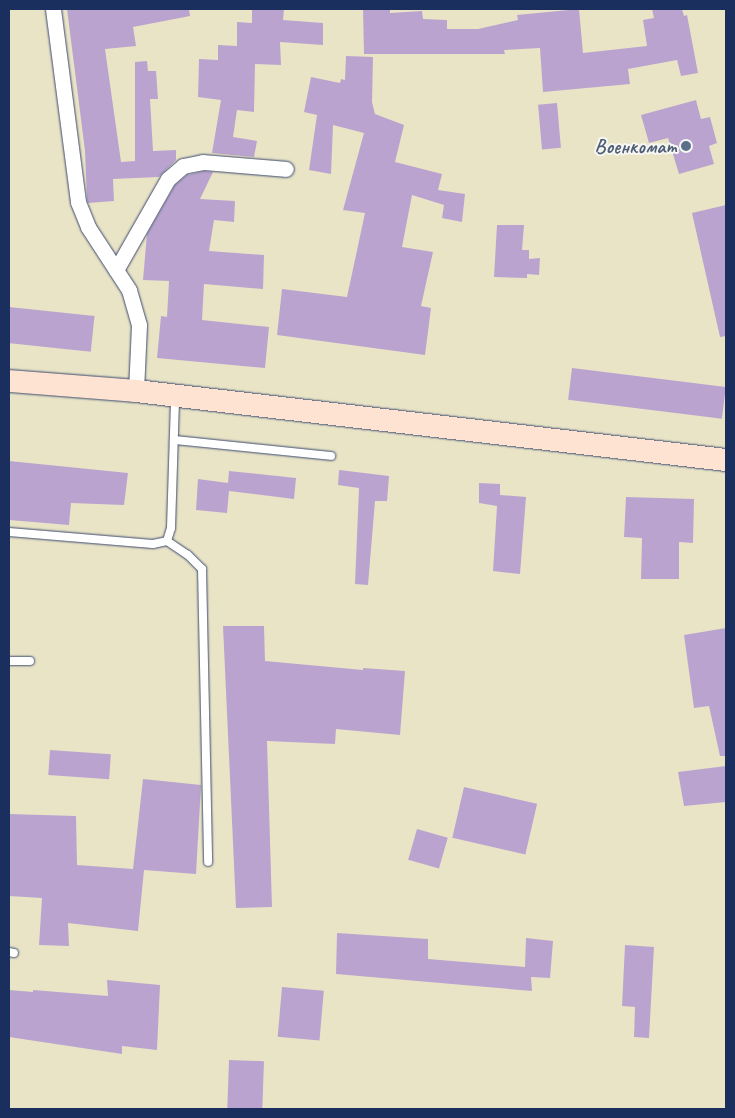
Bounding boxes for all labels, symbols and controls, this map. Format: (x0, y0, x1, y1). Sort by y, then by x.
place label: Военкомат (595, 134, 676, 158)
marker: Военкомат (680, 140, 692, 152)

